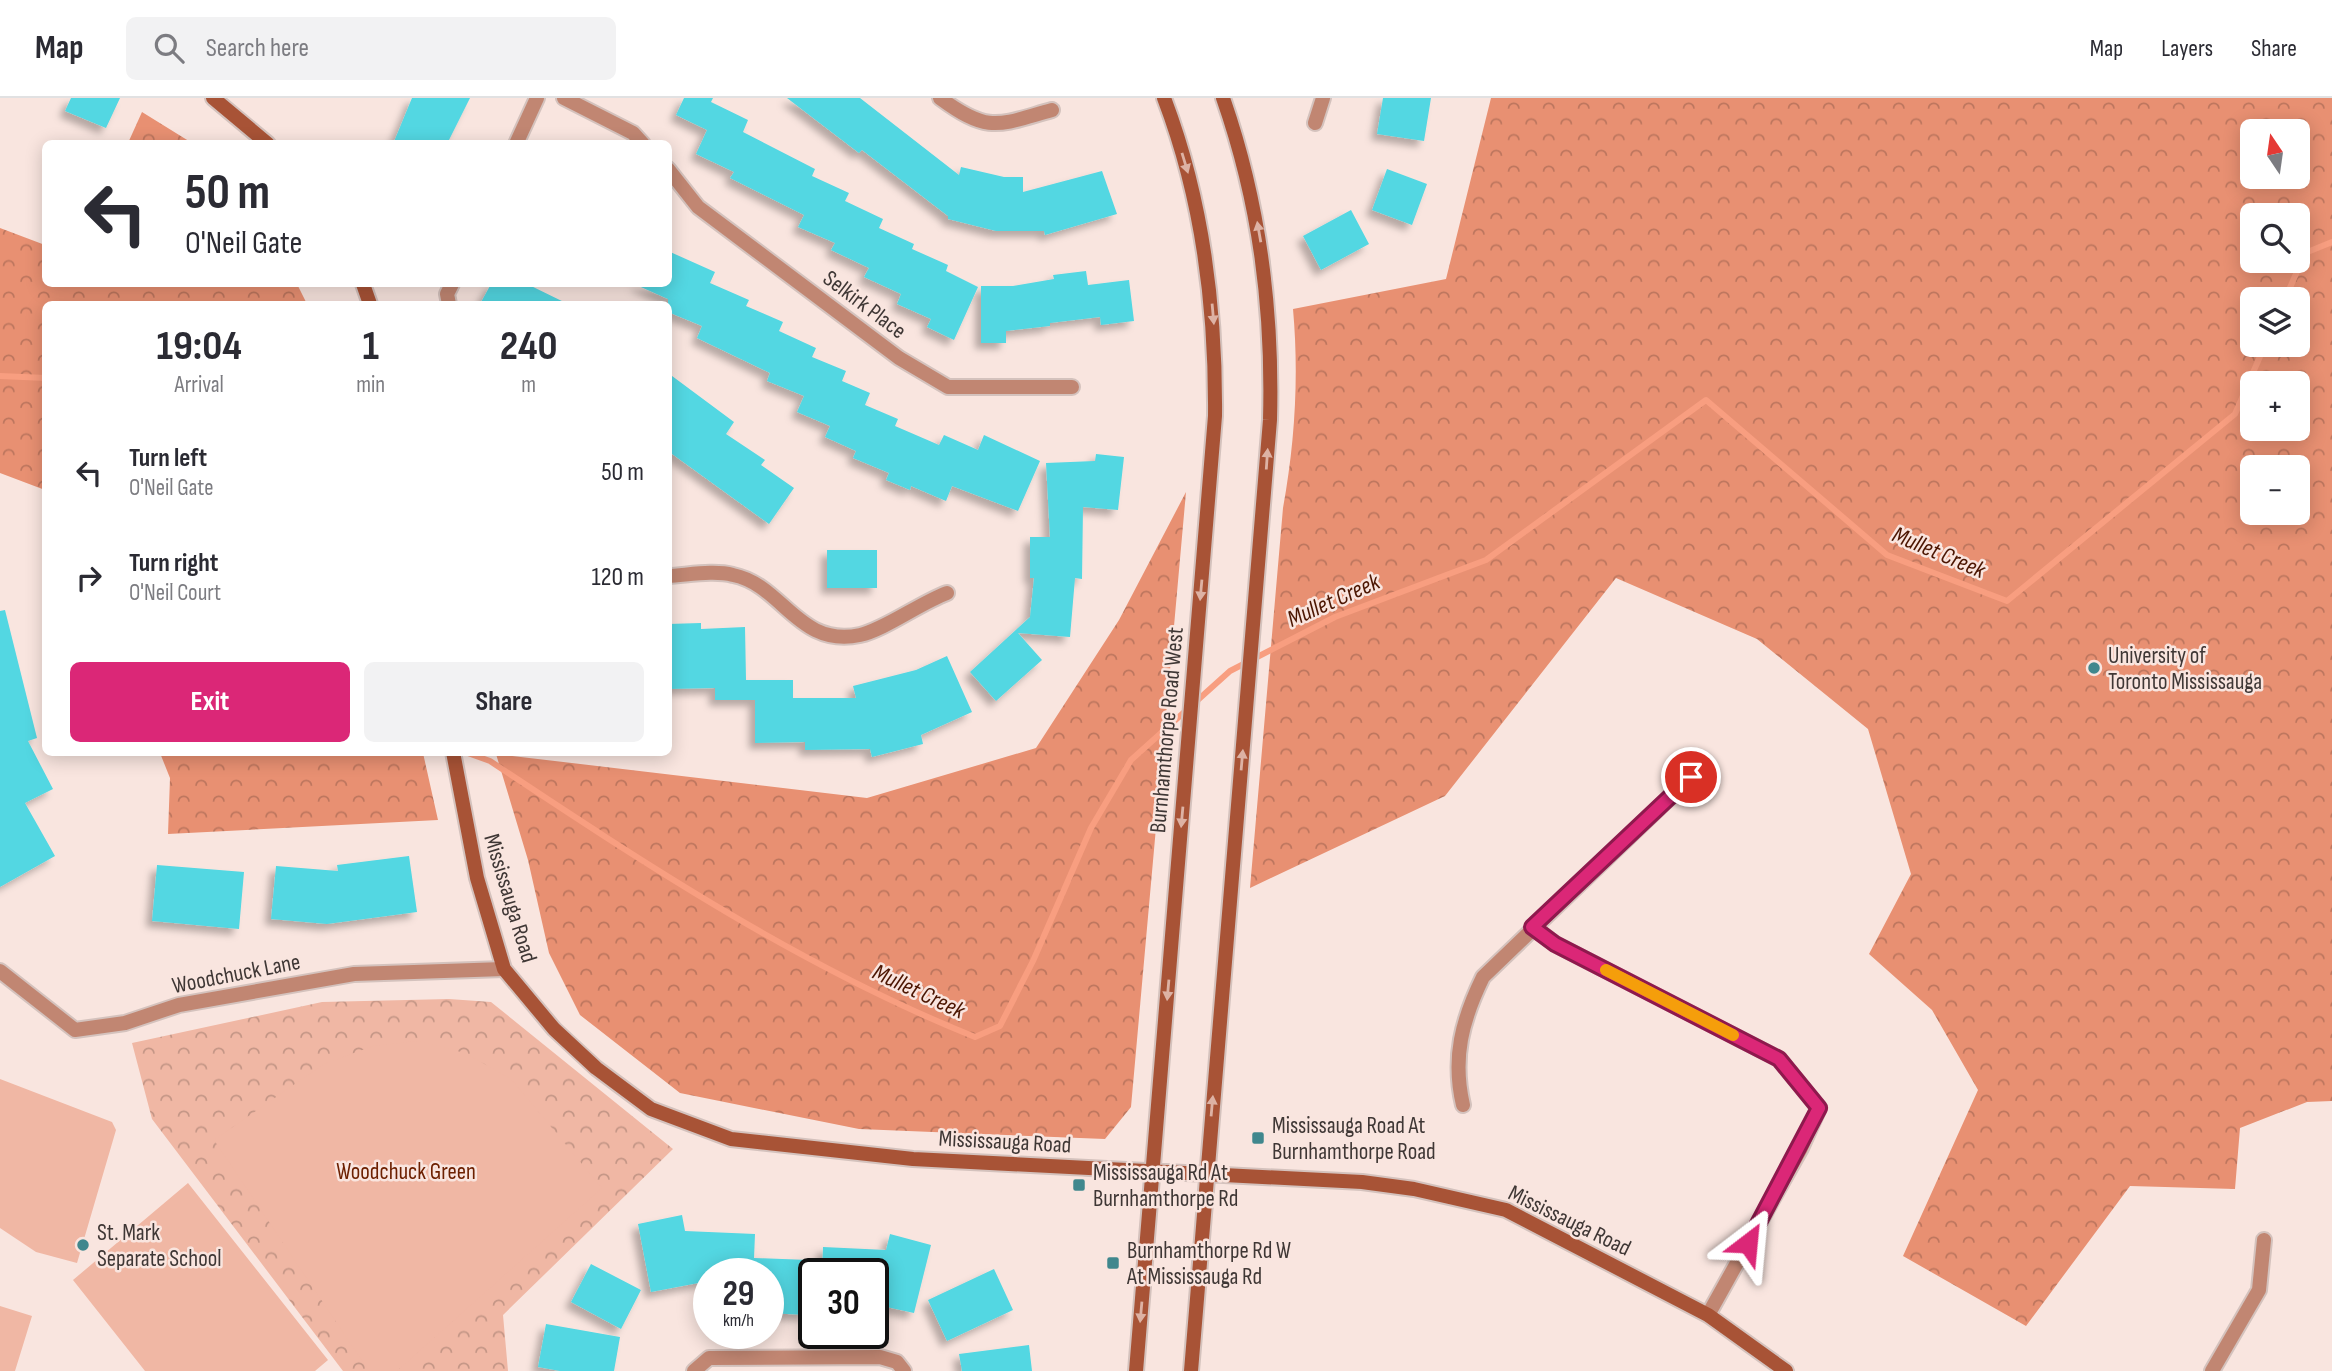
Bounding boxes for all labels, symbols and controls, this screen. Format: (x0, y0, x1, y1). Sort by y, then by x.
search box (126, 17, 616, 80)
text: Map (35, 28, 84, 68)
icon: search (150, 29, 188, 67)
text: Search here (206, 33, 309, 64)
text: Map (2090, 34, 2123, 63)
text: Layers (2161, 34, 2213, 63)
text: Share (2251, 34, 2297, 63)
north arrow (2240, 119, 2310, 189)
map controls (2240, 119, 2310, 525)
one-way arrow (1181, 152, 1191, 173)
text: 50 m (185, 164, 270, 223)
icon: left (70, 168, 161, 259)
button: search (2240, 203, 2310, 273)
one-way arrow (1253, 221, 1264, 243)
text: O'Neil Gate (185, 224, 302, 263)
street label: Selkirk Place (817, 265, 911, 345)
button: layers (2240, 287, 2310, 357)
one-way arrow (1208, 303, 1219, 325)
text: 19:04 (157, 321, 242, 372)
text: 1 (362, 321, 379, 372)
text: 240 (500, 321, 557, 372)
text: Arrival (174, 371, 224, 399)
text: min (356, 371, 385, 399)
text: m (521, 371, 536, 399)
button: + (2240, 371, 2310, 441)
text: Turn left (129, 443, 207, 474)
one-way arrow (1262, 447, 1273, 469)
icon: left (70, 454, 108, 492)
button: − (2240, 455, 2310, 525)
text: 50 m (601, 457, 644, 488)
text: O'Neil Gate (129, 474, 213, 502)
water label: Mullet Creek (1888, 520, 1991, 585)
text: Turn right (129, 548, 218, 579)
icon: right (70, 559, 108, 597)
text: 120 m (591, 562, 644, 593)
water label: Mullet Creek (1282, 567, 1385, 634)
text: O'Neil Court (129, 579, 221, 607)
one-way arrow (1195, 579, 1206, 601)
street label: Burnhamthorpe Road West (1144, 626, 1190, 834)
place label: University of Toronto Mississauga (2108, 642, 2262, 696)
marker: University of Toronto Mississauga (2086, 660, 2102, 676)
button: Exit (70, 662, 350, 742)
button: Share (364, 662, 644, 742)
pin (1661, 747, 1721, 807)
one-way arrow (1237, 749, 1248, 771)
icon: arrive (1672, 758, 1710, 796)
one-way arrow (1176, 806, 1187, 828)
street label: Mississauga Road (477, 831, 543, 966)
street label: Woodchuck Lane (170, 948, 303, 1000)
water label: Mullet Creek (868, 958, 970, 1026)
one-way arrow (1162, 979, 1173, 1001)
one-way arrow (1207, 1095, 1218, 1117)
place label: Mississauga Road At Burnhamthorpe Road (1272, 1112, 1436, 1166)
street label: Mississauga Road (938, 1125, 1072, 1159)
marker: Mississauga Road At Burnhamthorpe Road (1250, 1130, 1266, 1146)
park label: Woodchuck Green (336, 1158, 476, 1186)
place label: Mississauga Rd At Burnhamthorpe Rd (1093, 1159, 1238, 1213)
marker: Mississauga Rd At Burnhamthorpe Rd (1071, 1177, 1087, 1193)
street label: Mississauga Road (1504, 1179, 1635, 1263)
position arrow (1711, 1206, 1785, 1280)
place label: St. Mark Separate School (97, 1219, 222, 1273)
marker: St. Mark Separate School (75, 1237, 91, 1253)
place label: Burnhamthorpe Rd W At Mississauga Rd (1126, 1237, 1291, 1291)
marker: Burnhamthorpe Rd W At Mississauga Rd (1105, 1255, 1121, 1271)
speed limit sign: 30 (798, 1258, 889, 1349)
text: 29 (723, 1273, 754, 1316)
one-way arrow (1135, 1302, 1146, 1324)
text: km/h (723, 1310, 754, 1331)

